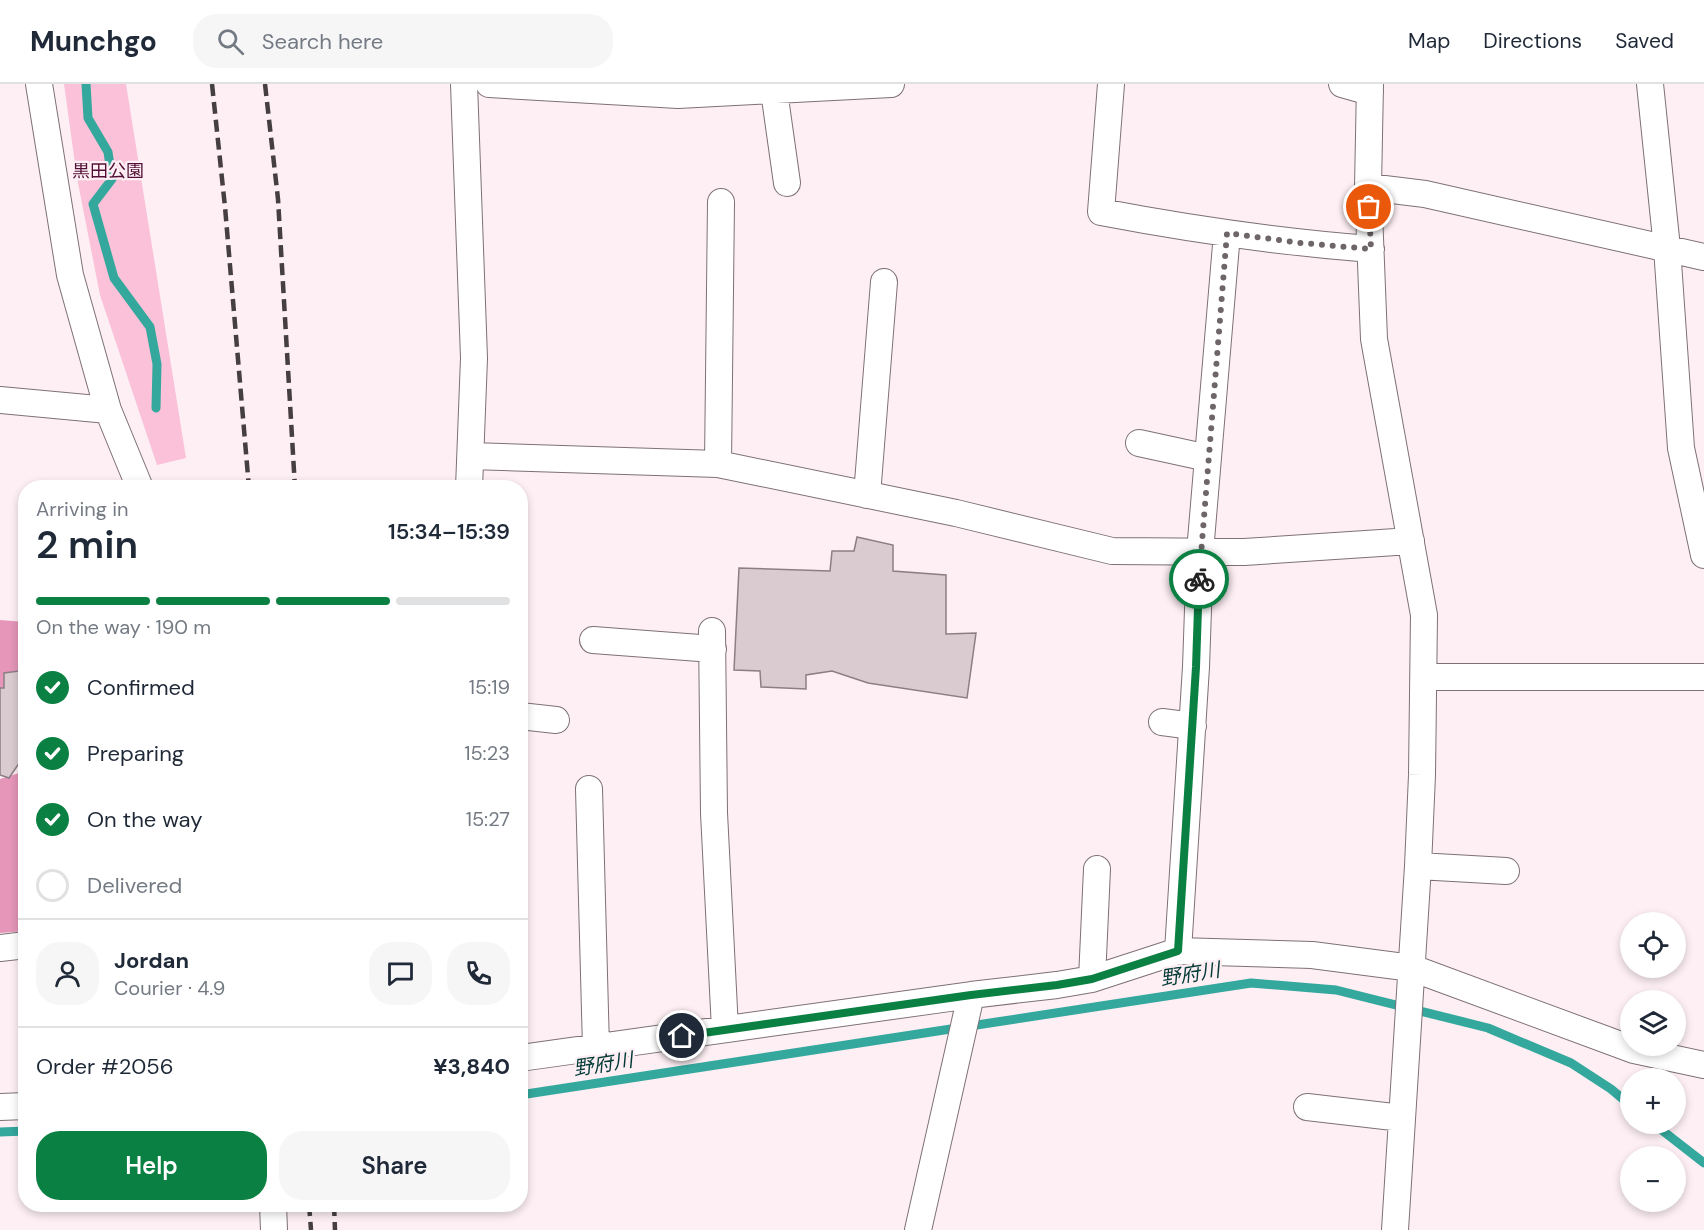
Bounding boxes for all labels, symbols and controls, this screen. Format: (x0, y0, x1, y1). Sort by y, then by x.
search box (193, 14, 613, 68)
text: Munchgo (30, 23, 157, 60)
icon: search (214, 25, 247, 58)
text: Search here (262, 27, 383, 56)
text: Map (1408, 27, 1450, 55)
text: Directions (1483, 27, 1582, 55)
text: Saved (1615, 27, 1674, 55)
park label: 黒田公園 (72, 159, 144, 183)
pin (1343, 181, 1394, 232)
icon: bag (1352, 190, 1385, 223)
text: Arriving in (36, 496, 128, 522)
text: 15:34–15:39 (388, 517, 510, 546)
text: 2 min (36, 519, 138, 570)
courier (1169, 549, 1229, 609)
icon: bike (1183, 563, 1216, 596)
text: On the way · 190 m (36, 614, 211, 640)
icon: check (36, 671, 69, 704)
text: Confirmed (87, 673, 195, 702)
text: 15:19 (469, 674, 510, 700)
icon: check (36, 737, 69, 770)
text: Preparing (87, 739, 184, 768)
text: 15:23 (464, 740, 510, 766)
icon: check (36, 803, 69, 836)
text: On the way (87, 805, 202, 834)
text: 15:27 (466, 806, 510, 832)
text: Delivered (87, 871, 182, 900)
map controls (1620, 912, 1686, 1212)
button: locate (1620, 912, 1686, 978)
button: person (36, 942, 99, 1005)
button: chat (369, 942, 432, 1005)
button: phone (447, 942, 510, 1005)
text: Jordan (114, 946, 189, 975)
water label: 野府川 (1158, 956, 1224, 992)
text: Courier · 4.9 (114, 975, 225, 1001)
button: layers (1620, 990, 1686, 1056)
pin (656, 1010, 707, 1061)
icon: home (665, 1019, 698, 1052)
water label: 野府川 (571, 1046, 637, 1082)
text: Order #2056 (36, 1052, 173, 1081)
text: ¥3,840 (433, 1052, 510, 1081)
button: + (1620, 1068, 1686, 1134)
button: Help (36, 1131, 267, 1200)
button: Share (279, 1131, 510, 1200)
button: − (1620, 1146, 1686, 1212)

